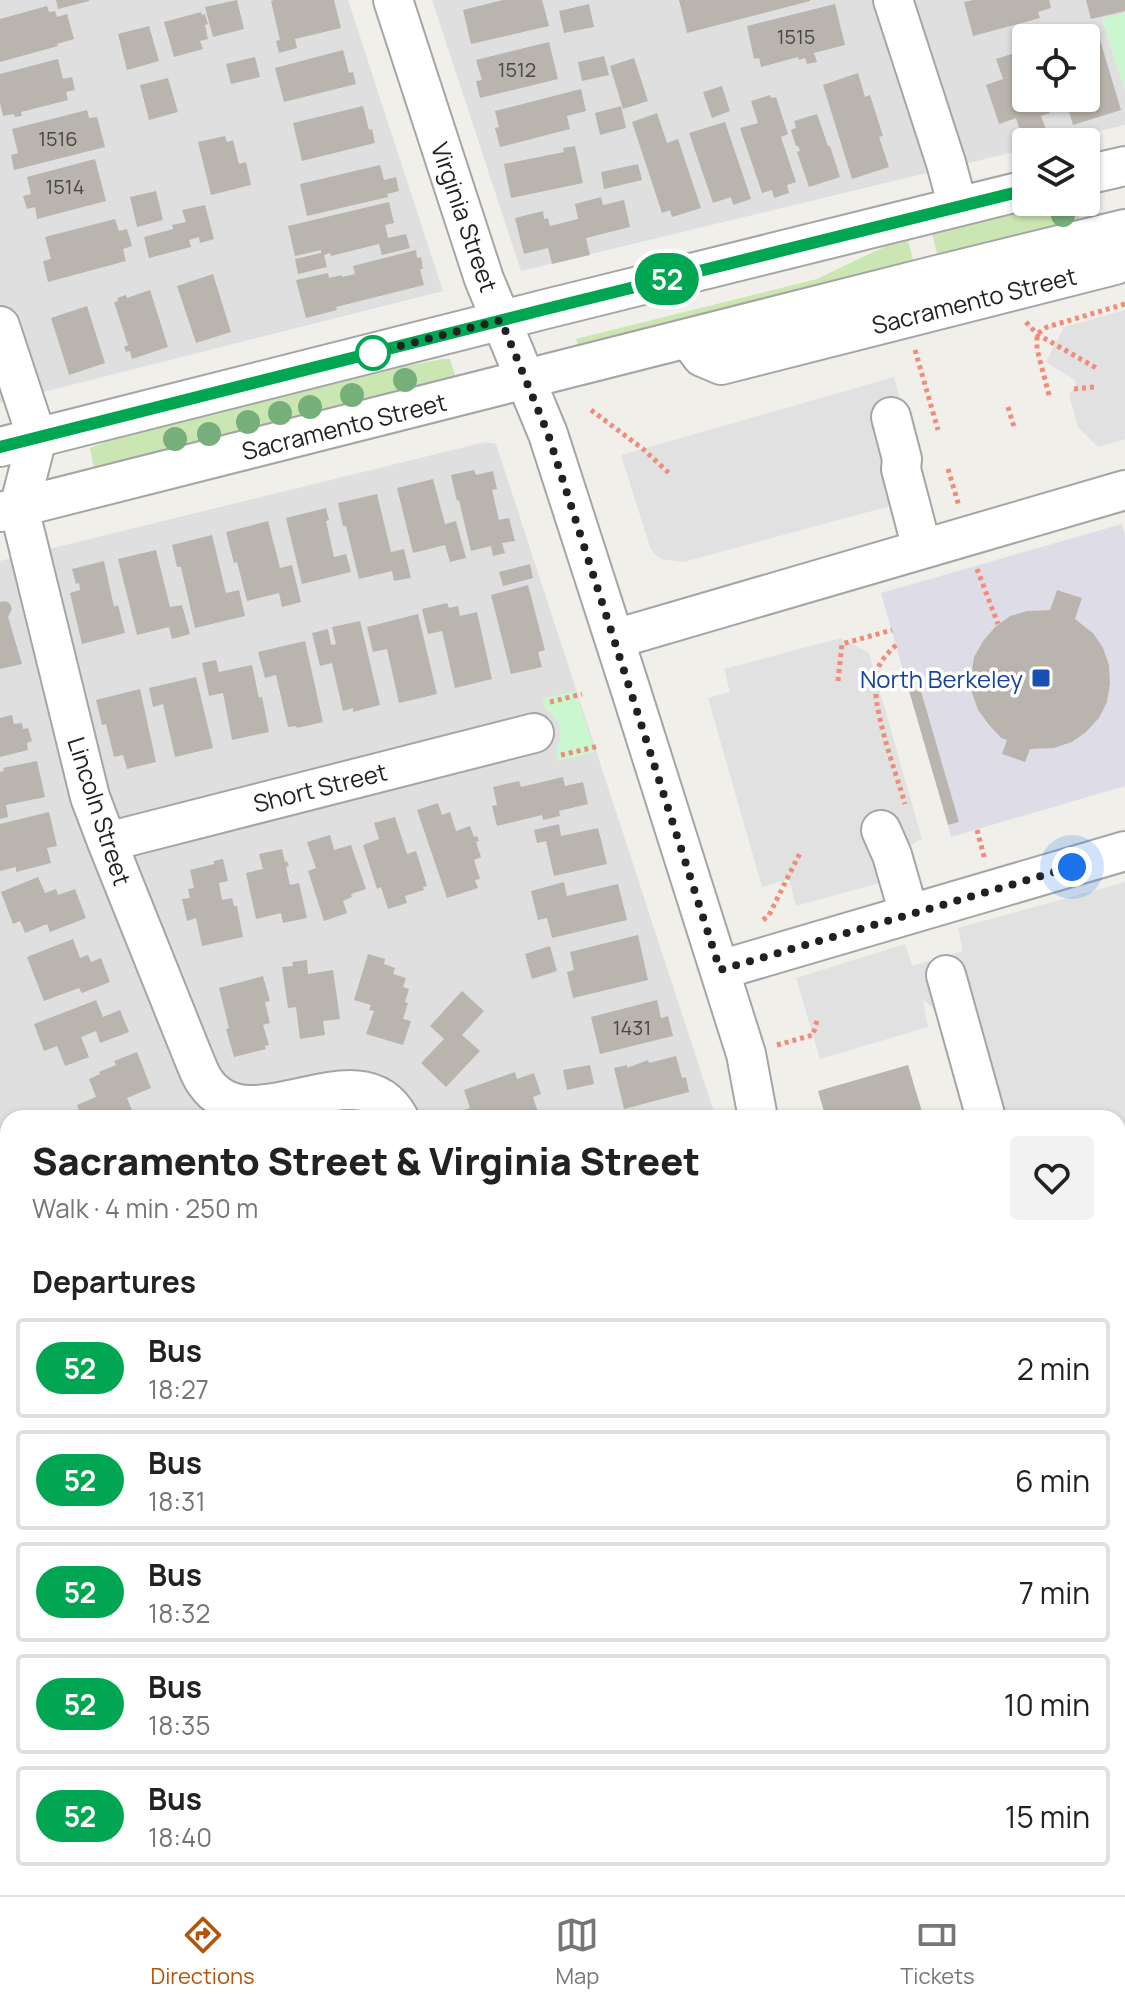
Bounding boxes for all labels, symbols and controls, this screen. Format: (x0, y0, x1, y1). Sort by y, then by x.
house number: 1515 (777, 23, 815, 50)
map controls (1012, 24, 1100, 216)
button: locate (1012, 24, 1100, 112)
house number: 1512 (498, 56, 536, 83)
house number: 1516 (38, 125, 78, 152)
button: layers (1012, 128, 1100, 216)
street label: Virginia Street (424, 138, 506, 296)
house number: 1514 (46, 173, 84, 200)
line badge: 52 (631, 253, 703, 305)
street label: Sacramento Street (868, 259, 1080, 341)
text: 52 (651, 260, 683, 298)
unlabelled marker (356, 336, 390, 370)
street label: Sacramento Street (238, 385, 450, 467)
place label: North Berkeley (860, 662, 1023, 695)
marker: North Berkeley (1030, 667, 1052, 689)
street label: Lincoln Street (60, 733, 140, 889)
street label: Short Street (250, 754, 390, 820)
your location (1052, 847, 1092, 887)
house number: 1431 (613, 1014, 651, 1041)
text: Sacramento Street & Virginia Street (32, 1134, 700, 1186)
button: heart (1010, 1136, 1094, 1220)
text: Walk · 4 min · 250 m (32, 1190, 258, 1226)
text: Departures (32, 1261, 196, 1302)
text: Bus (148, 1330, 202, 1371)
text: 2 min (1017, 1348, 1090, 1389)
text: 52 (64, 1349, 96, 1387)
text: 18:27 (148, 1371, 209, 1407)
text: Bus (148, 1442, 202, 1483)
text: 6 min (1015, 1460, 1090, 1501)
text: 52 (64, 1461, 96, 1499)
text: 18:31 (148, 1483, 206, 1519)
text: Bus (148, 1554, 202, 1595)
text: 7 min (1019, 1572, 1090, 1613)
text: 52 (64, 1573, 96, 1611)
text: 18:32 (148, 1595, 210, 1631)
text: Bus (148, 1666, 202, 1707)
text: 10 min (1004, 1684, 1090, 1725)
text: 52 (64, 1685, 96, 1723)
text: 18:35 (148, 1707, 210, 1743)
text: Bus (148, 1778, 202, 1819)
text: 15 min (1005, 1796, 1090, 1837)
text: 52 (64, 1797, 96, 1835)
text: 18:40 (148, 1819, 212, 1855)
tab: Directions (150, 1913, 255, 1991)
tab: Map (555, 1913, 599, 1991)
tab: Tickets (900, 1913, 975, 1991)

